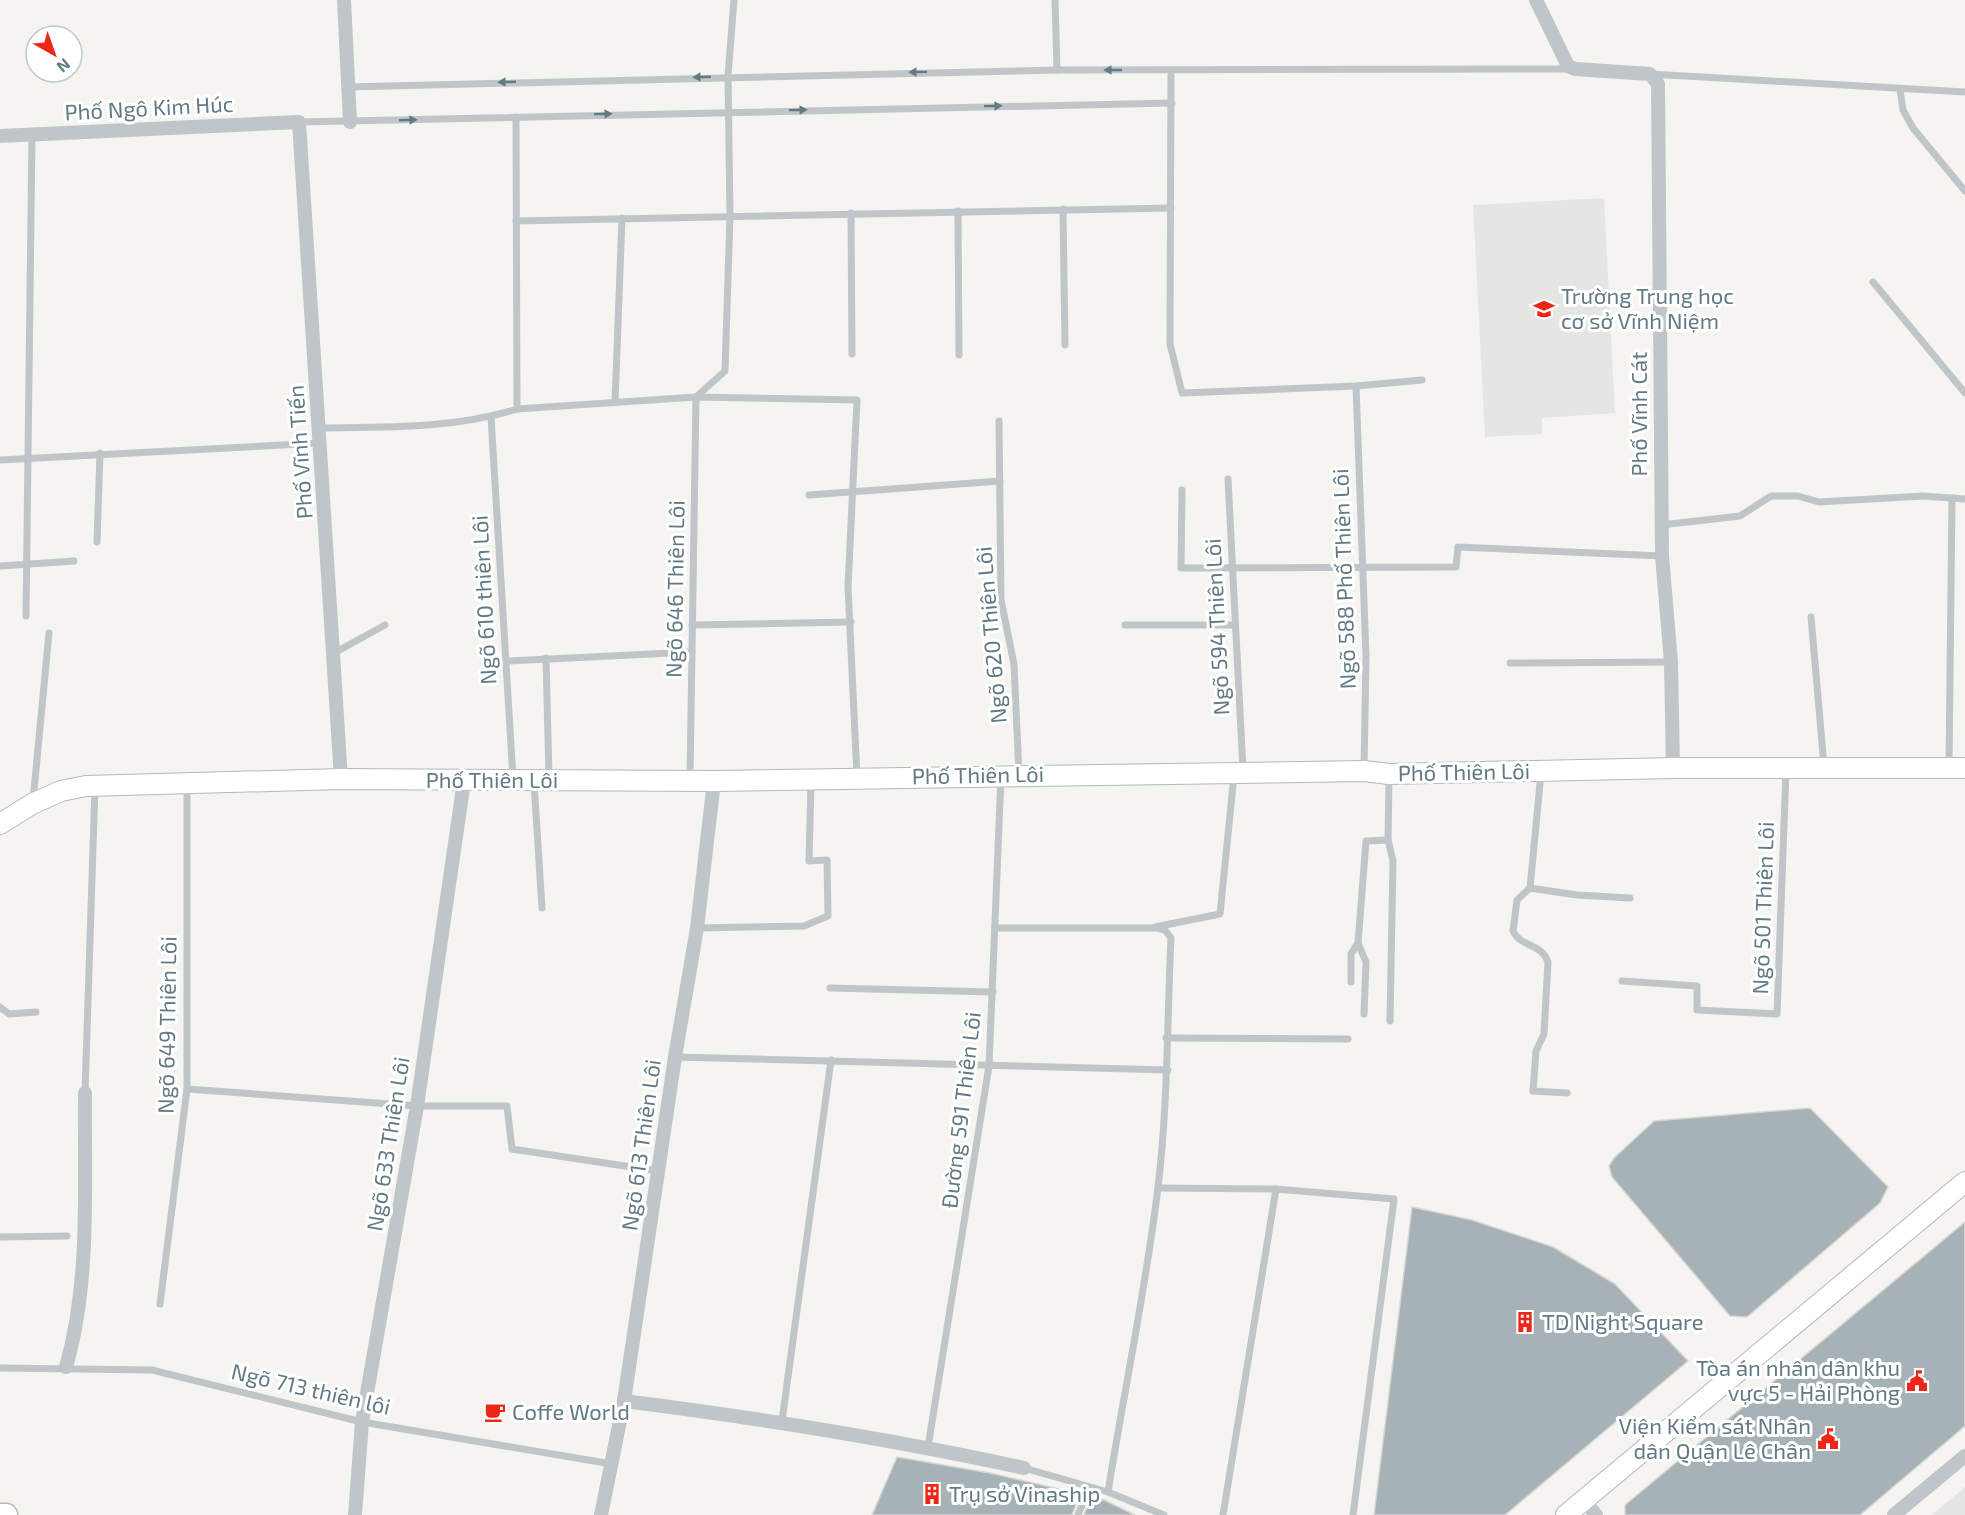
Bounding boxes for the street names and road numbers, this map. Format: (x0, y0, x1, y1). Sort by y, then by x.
street label: Phố Ngô Kim Húc (64, 90, 234, 124)
street label: Phố Vĩnh Cát (1625, 352, 1651, 476)
street label: Phố Vĩnh Tiến (281, 384, 317, 520)
street label: Ngõ 588 Phố Thiên Lôi (1326, 468, 1360, 690)
street label: Ngõ 646 Thiên Lôi (659, 500, 689, 678)
street label: Ngõ 610 thiên Lôi (466, 515, 500, 685)
street label: Ngõ 594 Thiên Lôi (1198, 538, 1234, 716)
street label: Ngõ 620 Thiên Lôi (969, 546, 1011, 725)
street label: Phố Thiên Lôi (1398, 757, 1530, 785)
street label: Phố Thiên Lôi (912, 760, 1044, 788)
street label: Phố Thiên Lôi (426, 766, 558, 792)
street label: Ngõ 501 Thiên Lôi (1746, 821, 1778, 995)
street label: Ngõ 649 Thiên Lôi (151, 936, 181, 1114)
street label: Đường 591 Thiên Lôi (935, 1010, 985, 1210)
street label: Ngõ 633 Thiên Lôi (360, 1055, 414, 1233)
street label: Ngõ 613 Thiên Lôi (615, 1057, 665, 1232)
street label: Ngõ 713 thiên lôi (229, 1357, 393, 1419)

